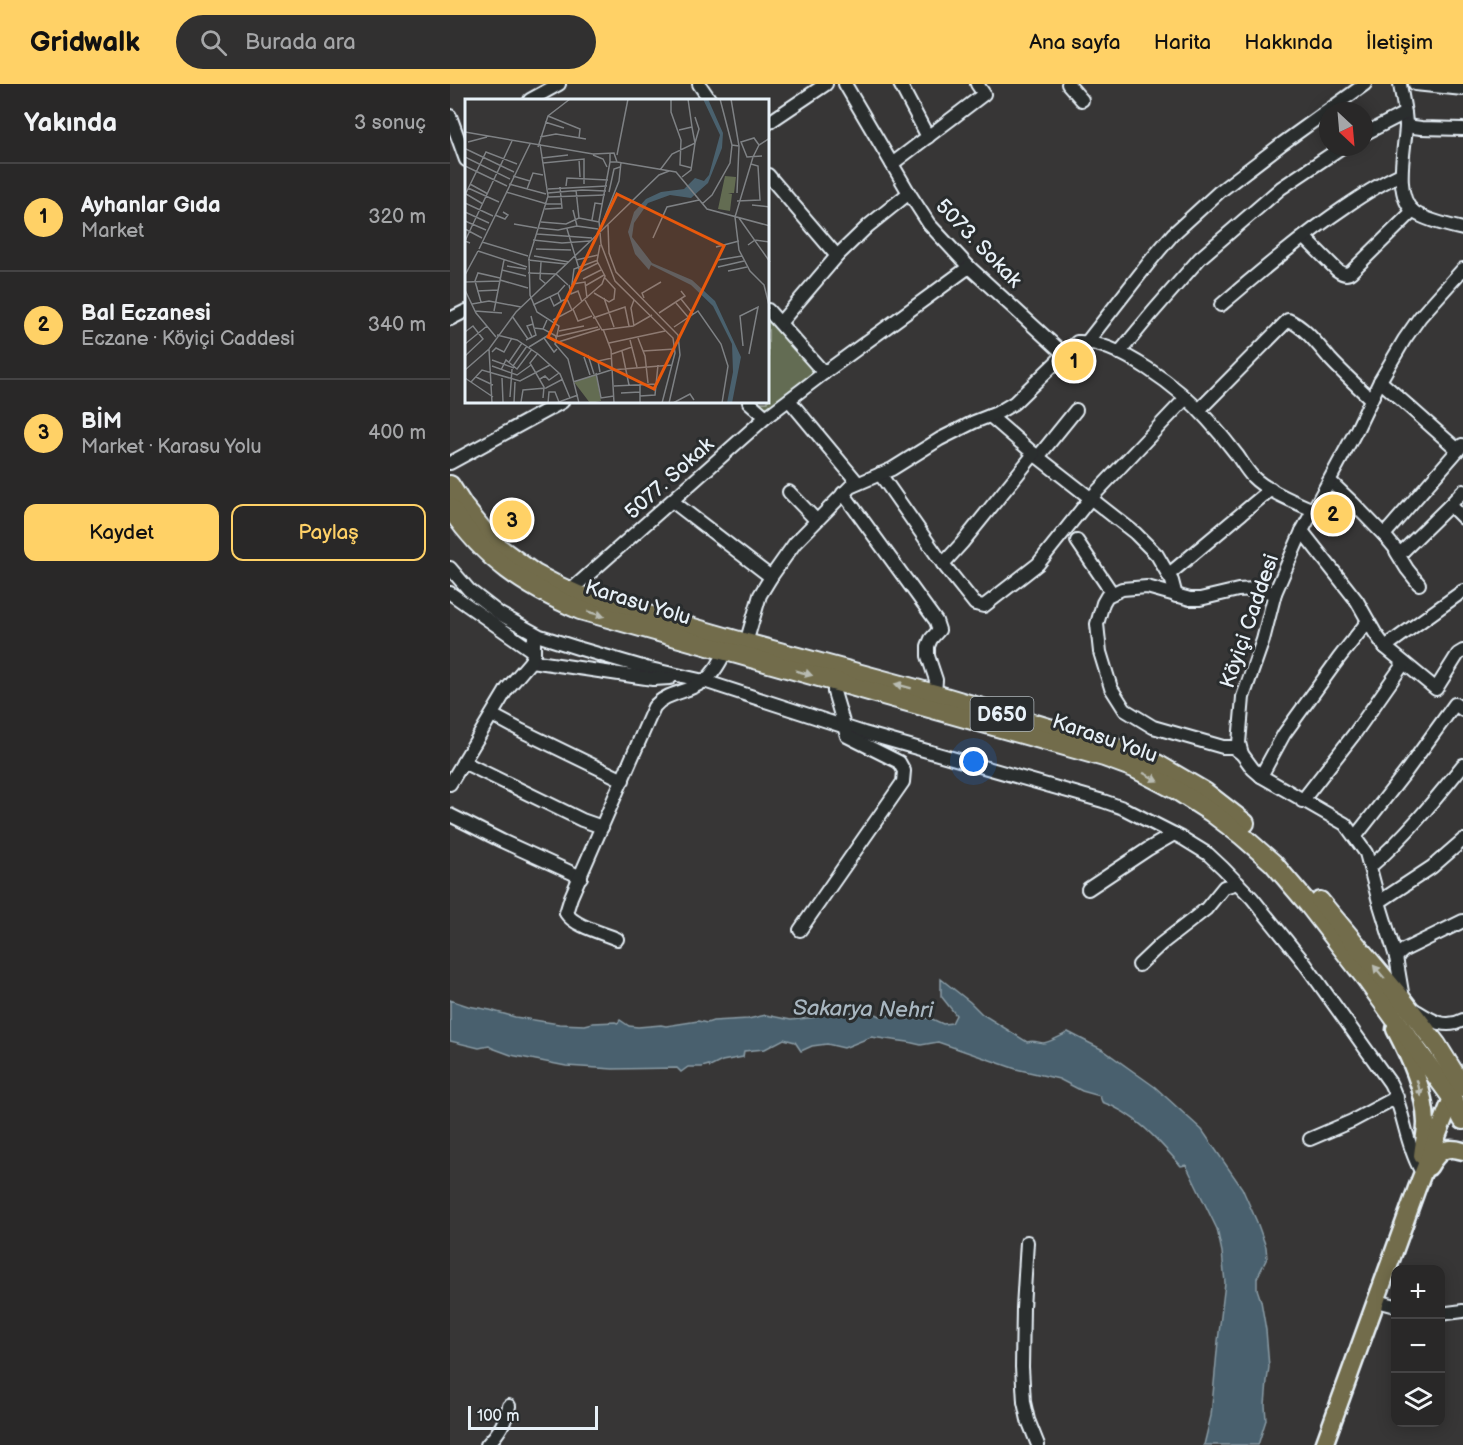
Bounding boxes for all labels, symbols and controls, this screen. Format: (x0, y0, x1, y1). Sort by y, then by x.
search box (176, 15, 596, 69)
text: Gridwalk (30, 26, 140, 59)
icon: search (197, 26, 230, 59)
text: Burada ara (245, 29, 356, 56)
text: Ana sayfa (1029, 30, 1121, 55)
text: Harita (1154, 30, 1211, 55)
text: Hakkında (1244, 30, 1333, 55)
text: İletişim (1366, 30, 1433, 55)
inset map (465, 99, 770, 404)
north arrow (1319, 102, 1373, 156)
text: Yakında (24, 108, 117, 139)
text: 3 sonuç (354, 111, 426, 135)
text: Ayhanlar Gıda (81, 192, 221, 219)
street label: 5073. Sokak (930, 194, 1028, 293)
text: 1 (39, 205, 48, 229)
text: 320 m (368, 205, 426, 229)
text: Market (81, 219, 144, 243)
text: Bal Eczanesi (81, 300, 211, 327)
text: 2 (38, 313, 49, 337)
text: 340 m (368, 313, 426, 337)
text: Eczane · Köyiçi Caddesi (81, 327, 295, 351)
pin: 1 (1054, 338, 1094, 384)
text: BİM (81, 408, 122, 435)
text: 3 (38, 421, 49, 445)
text: 400 m (368, 421, 426, 445)
street label: 5077. Sokak (620, 431, 720, 525)
text: Market · Karasu Yolu (81, 435, 262, 459)
pin: 2 (1314, 492, 1352, 536)
pin: 3 (492, 498, 532, 542)
button: Kaydet (24, 504, 219, 561)
button: Paylaş (231, 504, 426, 561)
street label: Köyiçi Caddesi (1215, 551, 1284, 691)
street label: Karasu Yolu (582, 575, 694, 630)
one-way arrow (587, 610, 605, 619)
one-way arrow (795, 669, 813, 678)
one-way arrow (894, 680, 913, 690)
road number: D650 (970, 697, 1034, 731)
street label: Karasu Yolu (1049, 709, 1161, 768)
your location (959, 747, 988, 776)
one-way arrow (1143, 772, 1160, 782)
one-way arrow (1373, 964, 1386, 980)
water label: Sakarya Nehri (793, 995, 935, 1024)
one-way arrow (1415, 1079, 1424, 1097)
map controls (1391, 1265, 1445, 1427)
button: + (1391, 1265, 1445, 1319)
button: − (1391, 1319, 1445, 1373)
button: layers (1391, 1373, 1445, 1427)
scale bar (468, 1403, 598, 1430)
text: 100 m (477, 1407, 520, 1426)

